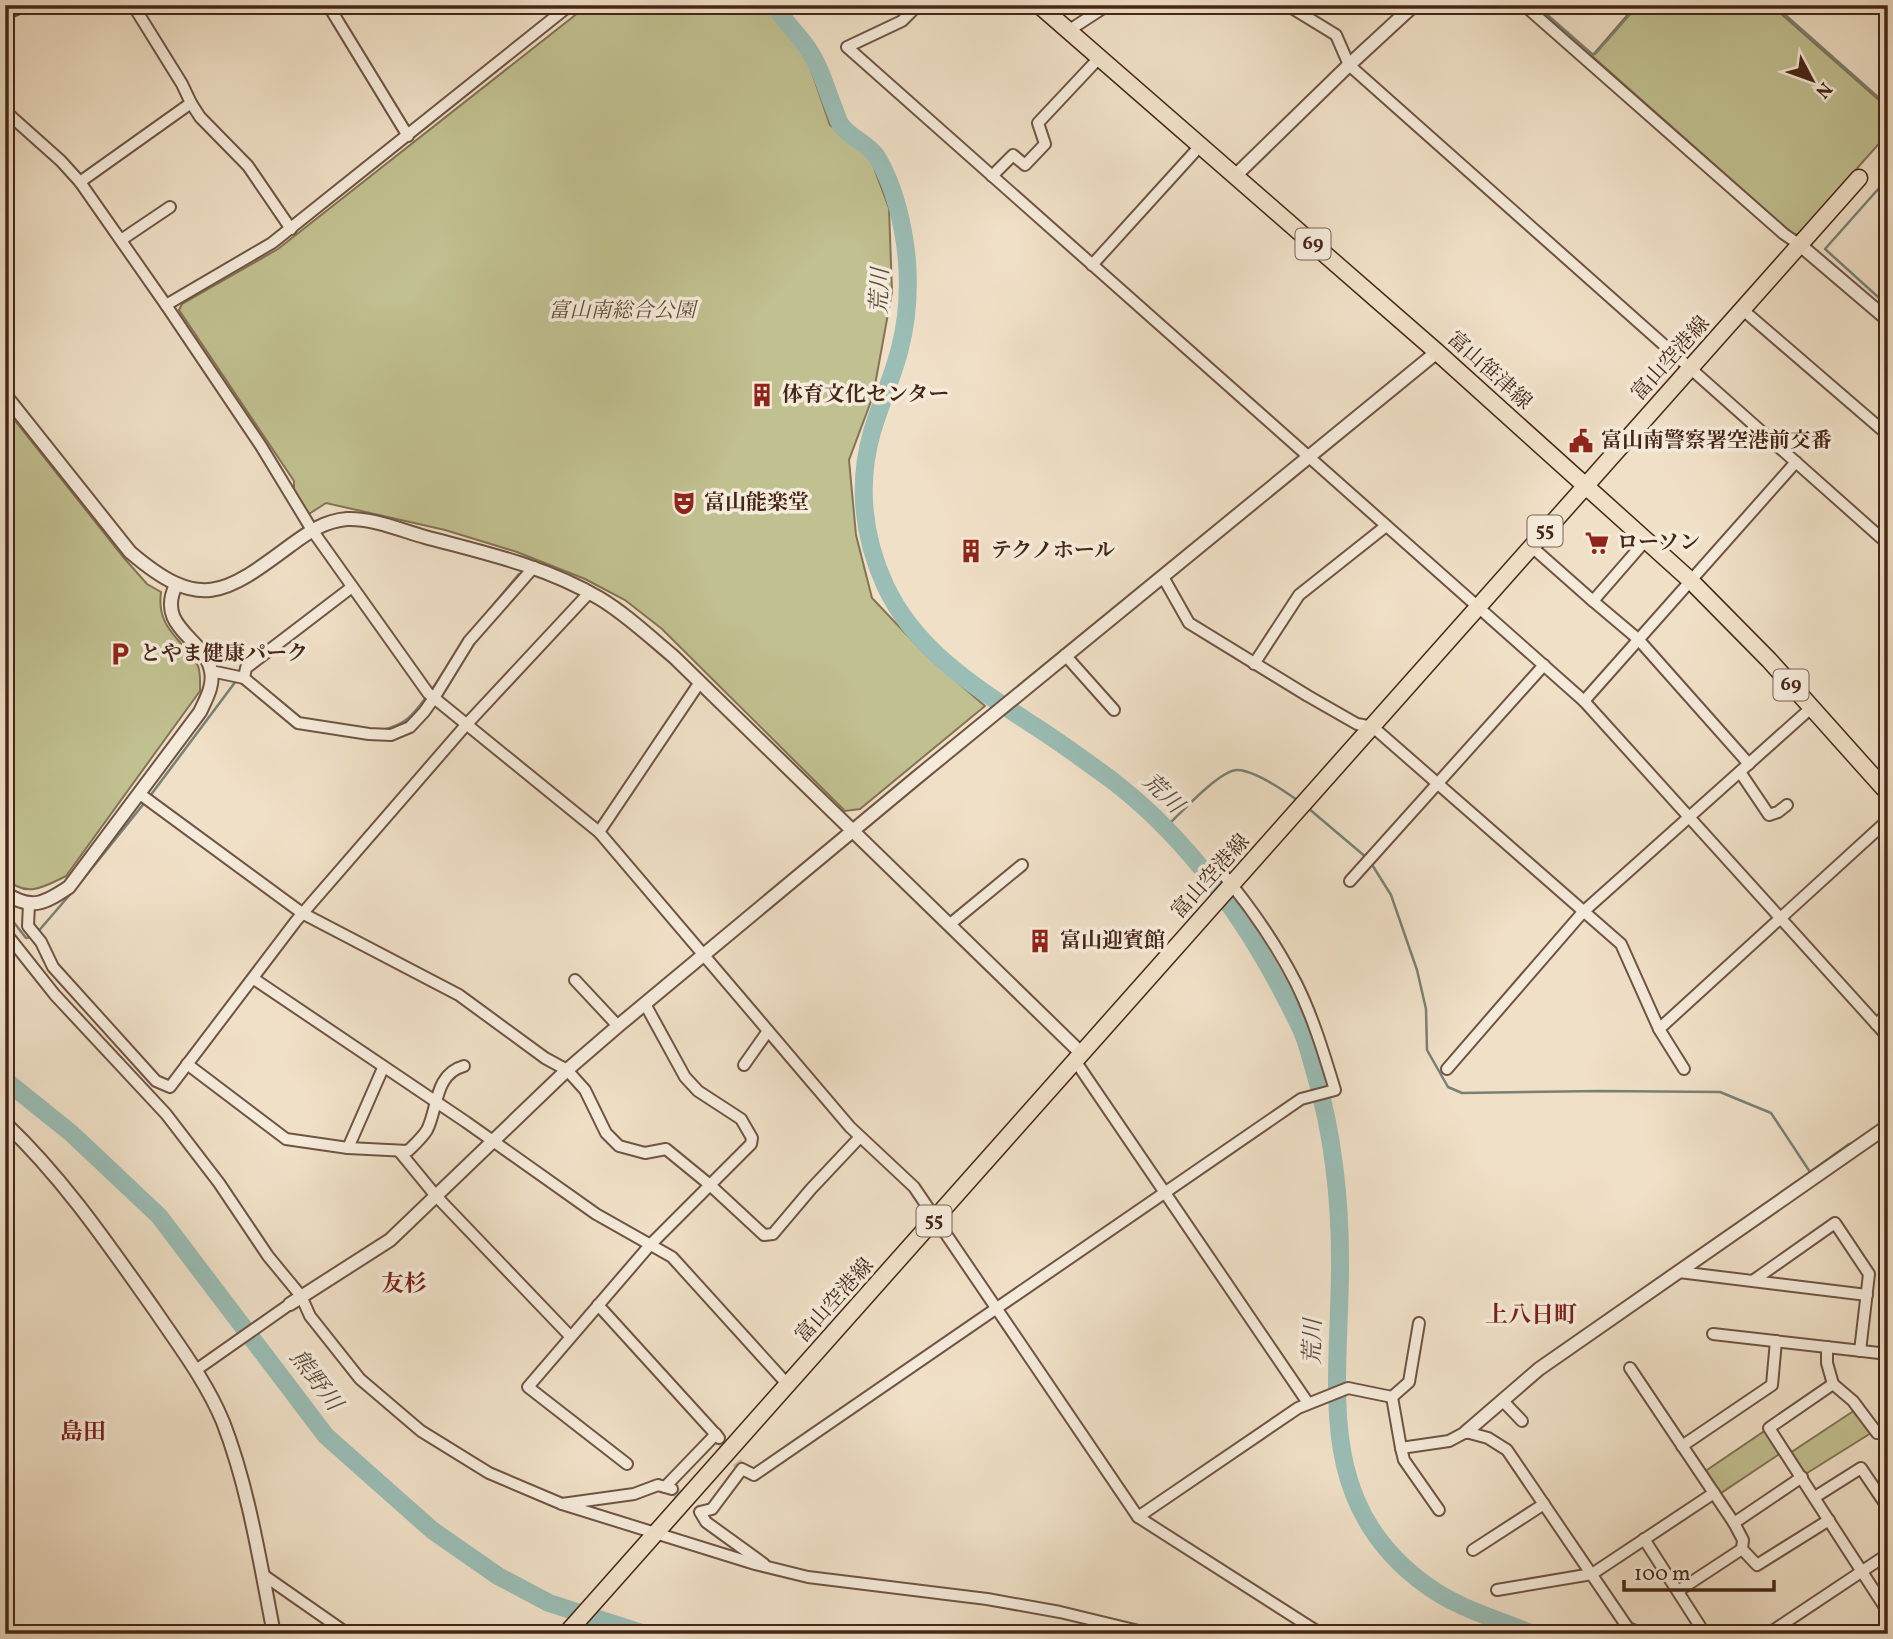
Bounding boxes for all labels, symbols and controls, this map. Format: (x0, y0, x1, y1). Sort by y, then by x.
north arrow (1778, 46, 1848, 116)
text: N (1809, 76, 1838, 104)
road number: 69 (1296, 228, 1330, 260)
water label: 荒川 (864, 264, 898, 315)
park label: 富山南総合公園 (549, 297, 698, 326)
street label: 富山空港線 (1625, 310, 1717, 408)
street label: 富山笹津線 (1440, 325, 1538, 417)
building icon: 体育文化センター (748, 381, 776, 409)
place label: 体育文化センター (782, 381, 949, 410)
public building icon: 富山南警察署空港前交番 (1567, 427, 1595, 455)
place label: 富山南警察署空港前交番 (1601, 427, 1832, 456)
theatre icon: 富山能楽堂 (670, 489, 698, 517)
place label: 富山能楽堂 (704, 489, 809, 518)
road number: 55 (1528, 516, 1562, 546)
supermarket icon: ローソン (1583, 529, 1611, 557)
place label: ローソン (1617, 529, 1700, 558)
building icon: テクノホール (957, 537, 985, 565)
place label: テクノホール (991, 537, 1115, 566)
parking icon: とやま健康パーク (106, 640, 134, 668)
place label: とやま健康パーク (140, 640, 308, 669)
road number: 69 (1774, 670, 1809, 700)
water label: 荒川 (1134, 767, 1192, 824)
street label: 富山空港線 (1165, 828, 1257, 926)
building icon: 富山迎賓館 (1026, 927, 1054, 955)
place label: 富山迎賓館 (1060, 927, 1165, 956)
road number: 55 (916, 1205, 951, 1236)
street label: 富山空港線 (789, 1252, 881, 1350)
district label: 友杉 (381, 1269, 427, 1301)
district label: 上八日町 (1485, 1300, 1577, 1332)
water label: 荒川 (1298, 1316, 1330, 1365)
water label: 熊野川 (281, 1344, 350, 1421)
district label: 島田 (60, 1417, 106, 1449)
scale bar (1624, 1548, 1774, 1592)
text: 100 m (1634, 1560, 1691, 1589)

